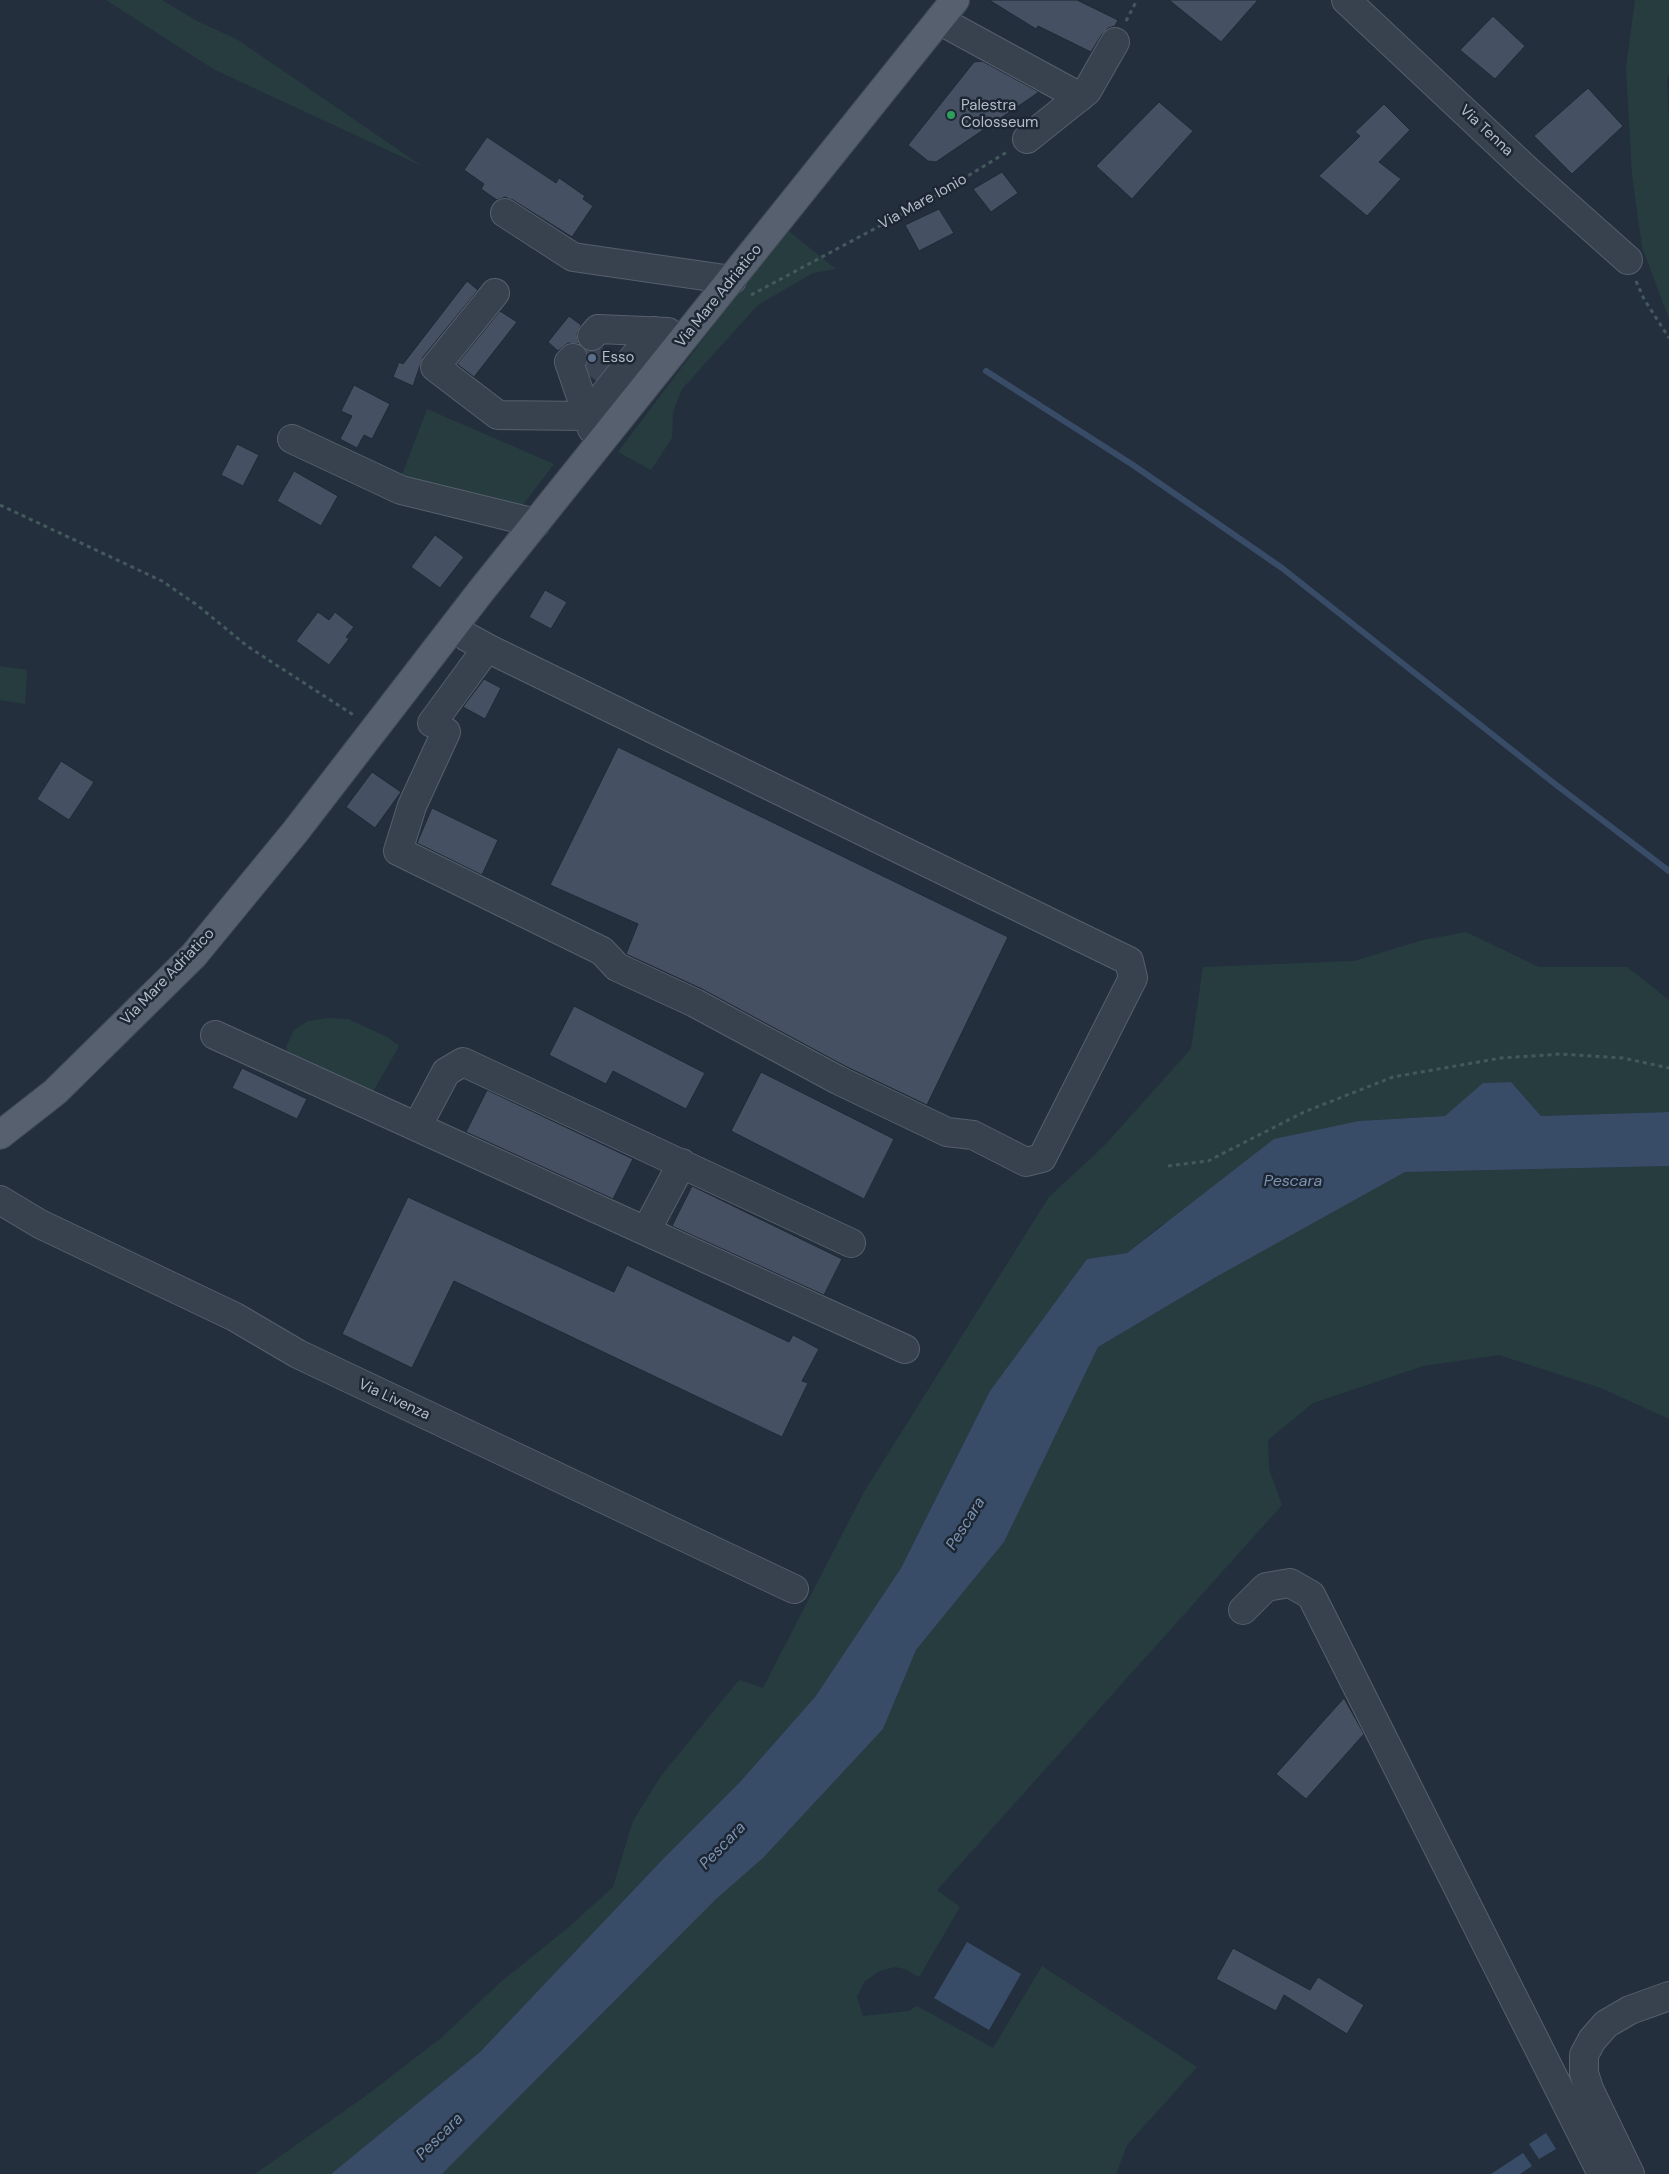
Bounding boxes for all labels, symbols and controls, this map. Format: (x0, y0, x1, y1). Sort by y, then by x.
place label: Palestra Colosseum (961, 97, 1038, 132)
street label: Via Tenna (1455, 102, 1517, 160)
marker: Palestra Colosseum (945, 109, 957, 121)
street label: Via Mare Ionio (876, 170, 970, 234)
street label: Via Mare Adriatico (672, 241, 766, 351)
place label: Esso (602, 349, 634, 367)
marker: Esso (586, 352, 598, 364)
street label: Via Mare Adriatico (117, 925, 219, 1029)
water label: Pescara (1264, 1172, 1322, 1192)
street label: Via Livenza (355, 1376, 433, 1424)
water label: Pescara (942, 1494, 990, 1554)
water label: Pescara (696, 1818, 750, 1874)
water label: Pescara (412, 2109, 468, 2165)

